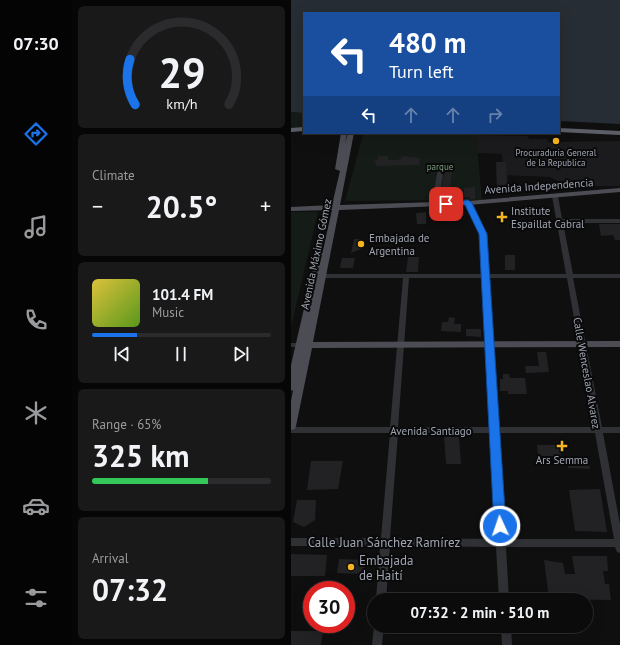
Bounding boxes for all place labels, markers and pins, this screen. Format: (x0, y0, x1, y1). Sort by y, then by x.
marker: Procuraduria General de la Republica (551, 136, 561, 146)
place label: Procuraduria General de la Republica (516, 147, 597, 168)
pin (429, 187, 463, 221)
place label: Institute Espaillat Cabral (511, 204, 585, 231)
marker: Institute Espaillat Cabral (496, 211, 508, 223)
place label: Embajada de Argentina (369, 231, 430, 258)
marker: Embajada de Argentina (356, 239, 366, 249)
marker: Ars Semma (556, 440, 568, 452)
place label: Ars Semma (536, 453, 588, 467)
place label: Embajada de Haití (359, 552, 413, 584)
marker: Embajada de Haití (346, 562, 356, 572)

